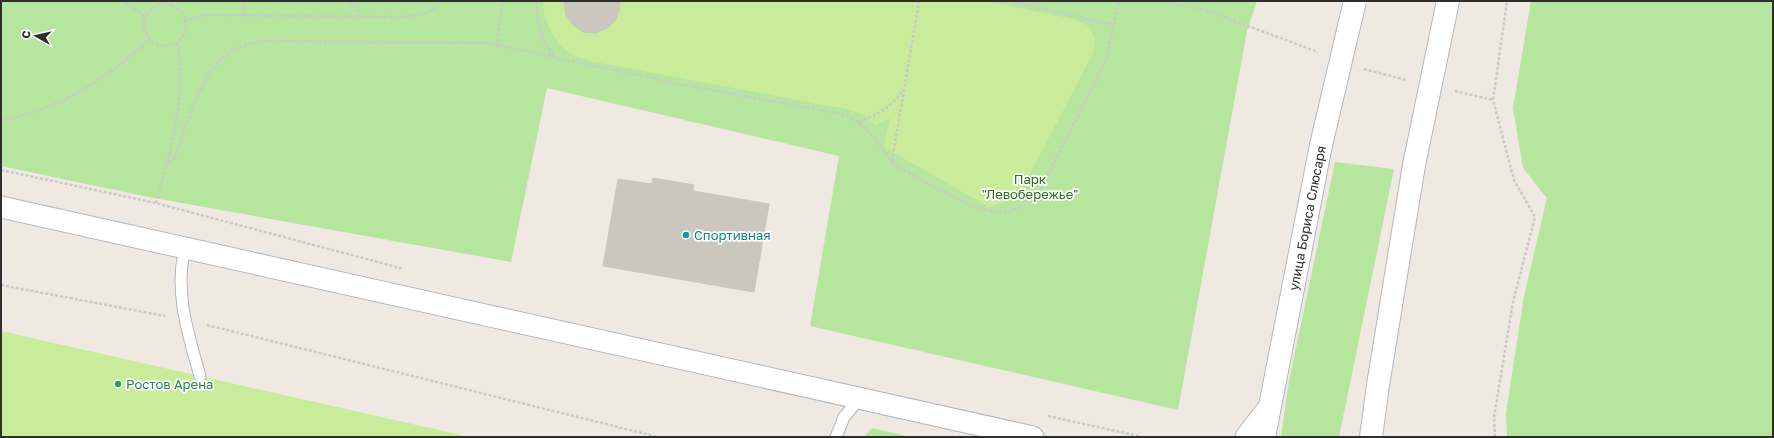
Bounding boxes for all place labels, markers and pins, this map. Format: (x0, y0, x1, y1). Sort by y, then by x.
place label: Спортивная (694, 227, 771, 243)
marker: Спортивная (681, 230, 691, 240)
place label: Ростов Арена (126, 376, 213, 392)
marker: Ростов Арена (113, 379, 123, 389)

